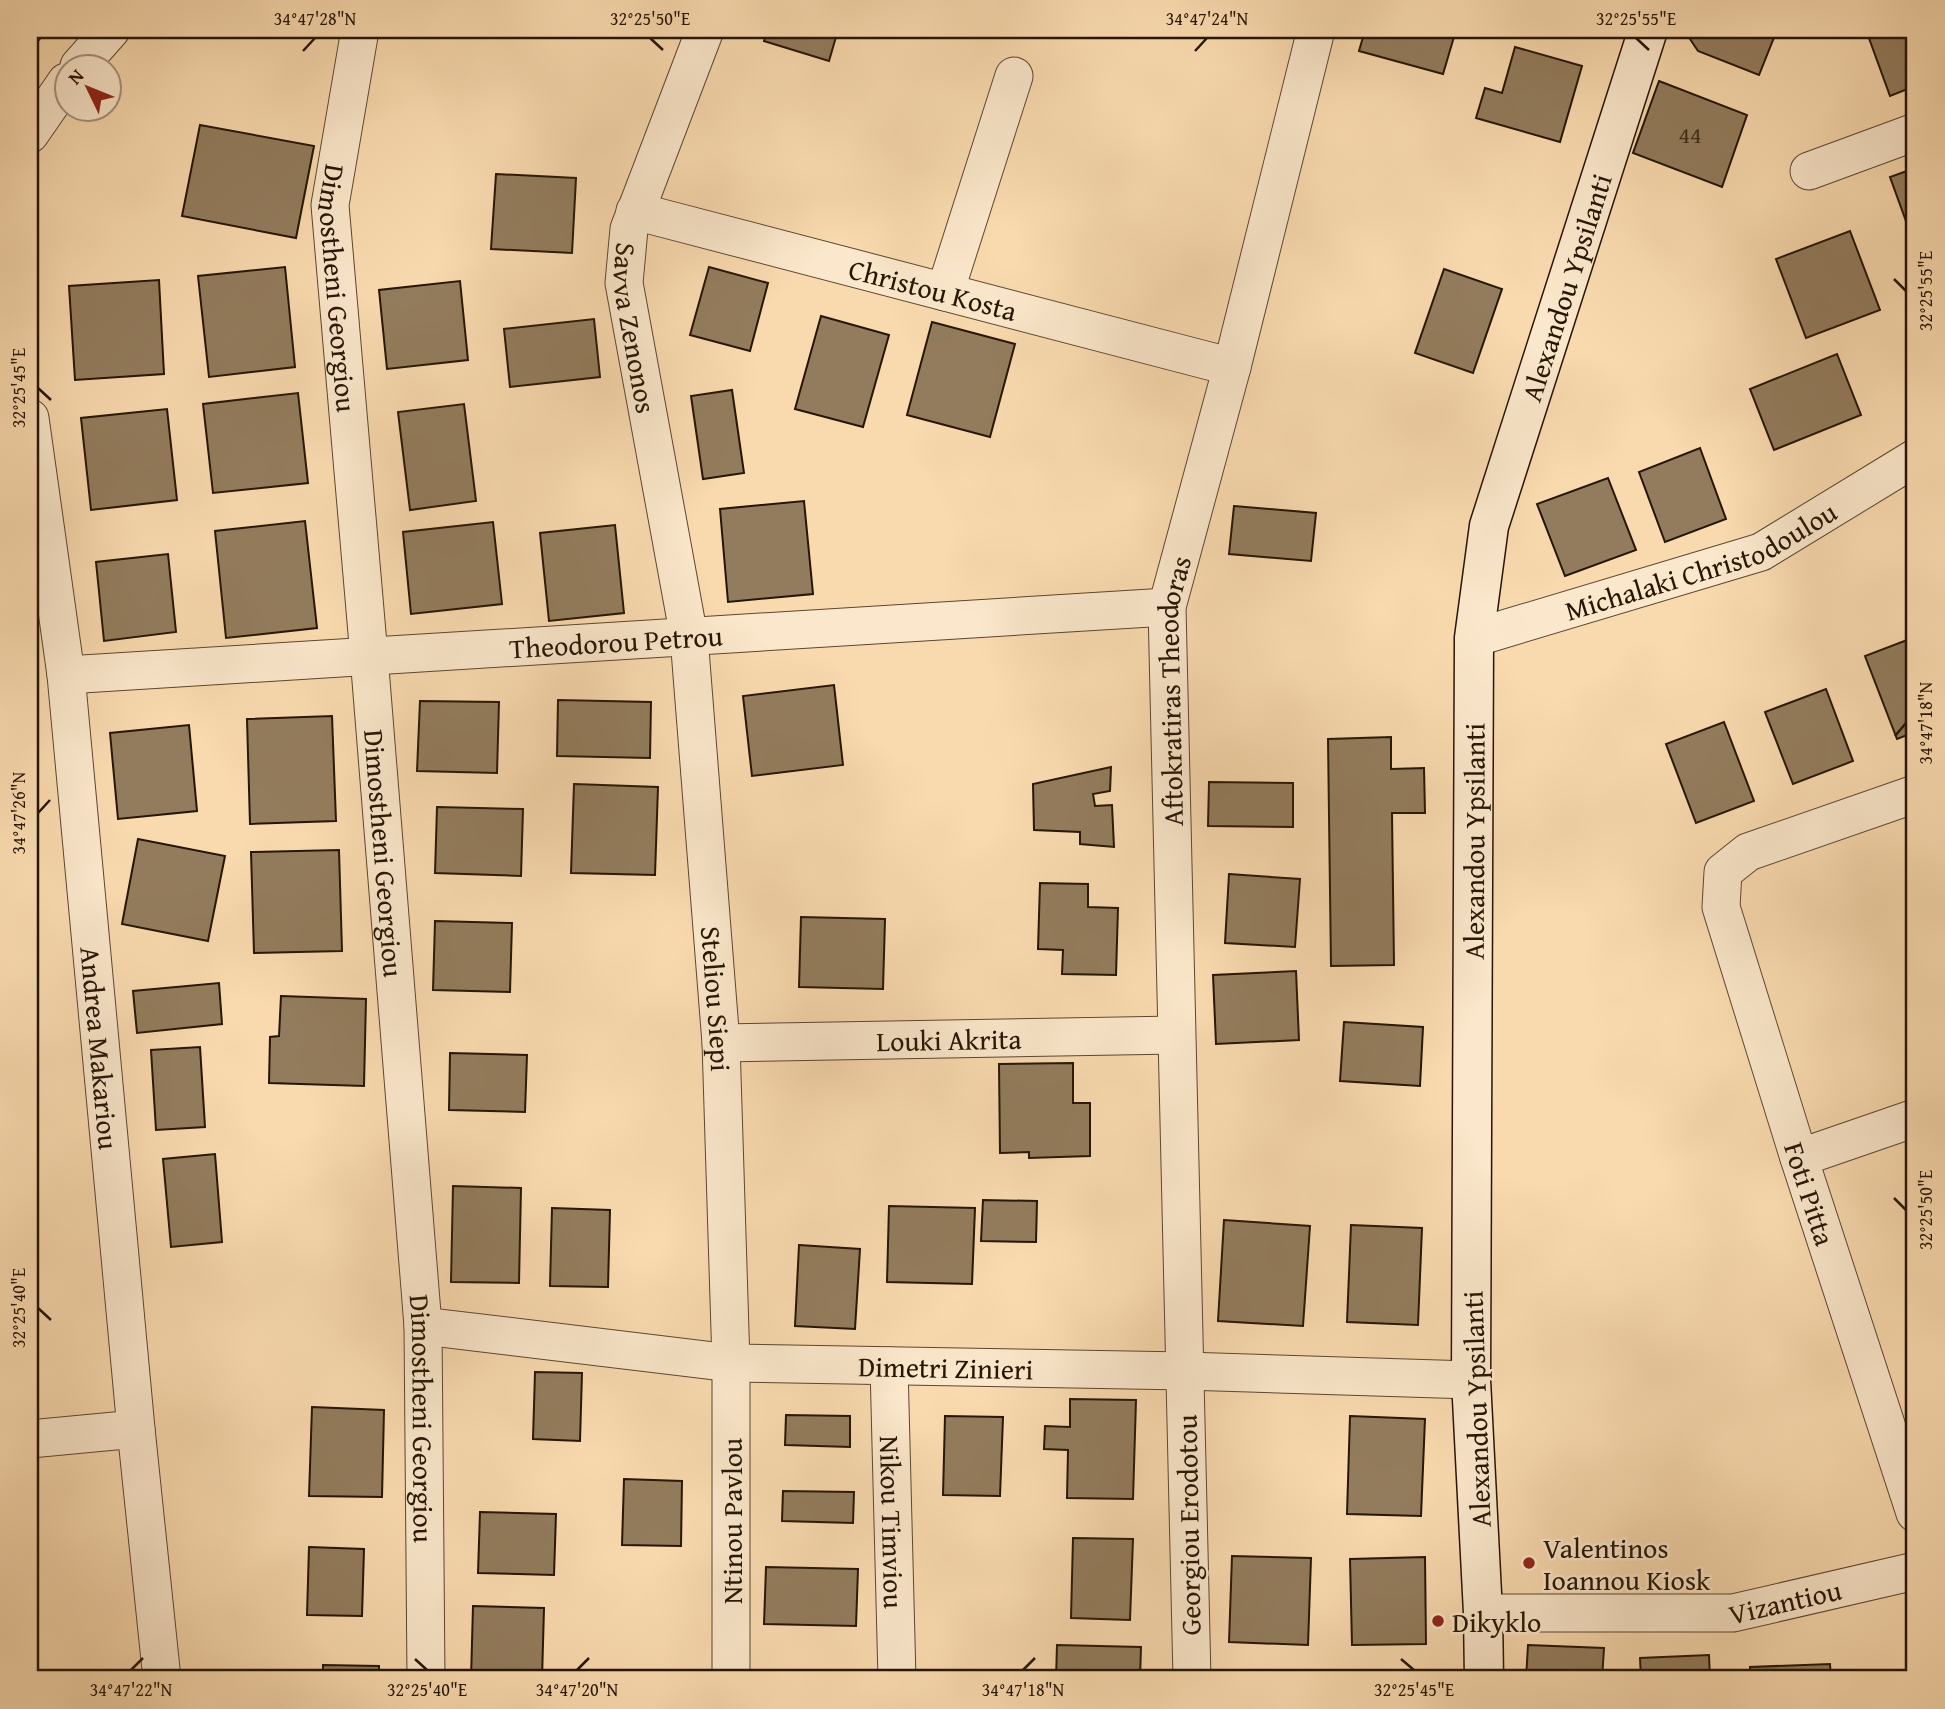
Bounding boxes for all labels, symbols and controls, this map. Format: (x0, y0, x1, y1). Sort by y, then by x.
text: 34°47'28"N (274, 5, 357, 32)
text: 32°25'50"E (610, 5, 690, 32)
text: 34°47'24"N (1166, 5, 1249, 32)
text: 32°25'55"E (1596, 5, 1676, 32)
north arrow (52, 52, 122, 122)
text: N (61, 62, 90, 91)
house number: 44 (1678, 117, 1702, 152)
street label: Dimostheni Georgiou (309, 161, 368, 414)
street label: Alexandou Ypsilanti (1510, 168, 1621, 406)
street label: Savva Zenonos (604, 241, 668, 416)
street label: Christou Kosta (845, 247, 1022, 331)
text: 32°25'55"E (1912, 251, 1939, 331)
text: 32°25'45"E (5, 348, 32, 428)
street label: Michalaki Christodoulou (1560, 490, 1844, 630)
street label: Aftokratiras Theodoras (1146, 551, 1201, 827)
street label: Theodorou Petrou (508, 614, 724, 668)
text: 34°47'18"N (1912, 681, 1939, 764)
street label: Alexandou Ypsilanti (1452, 723, 1494, 960)
street label: Dimostheni Georgiou (354, 728, 415, 979)
text: 34°47'26"N (5, 771, 32, 854)
street label: Steliou Siepi (691, 924, 742, 1072)
street label: Andrea Makariou (71, 944, 130, 1151)
street label: Louki Akrita (876, 1017, 1023, 1061)
street label: Foti Pitta (1775, 1137, 1847, 1251)
text: 32°25'50"E (1912, 1170, 1939, 1250)
text: 32°25'40"E (5, 1268, 32, 1348)
street label: Alexandou Ypsilanti (1451, 1290, 1501, 1528)
street label: Dimostheni Georgiou (400, 1293, 445, 1543)
street label: Dimetri Zinieri (858, 1345, 1034, 1389)
street label: Georgiou Erodotou (1166, 1414, 1210, 1636)
street label: Nikou Timviou (870, 1435, 916, 1609)
street label: Ntinou Pavlou (711, 1438, 752, 1604)
place label: Valentinos Ioannou Kiosk (1543, 1527, 1711, 1600)
marker: Valentinos Ioannou Kiosk (1521, 1555, 1537, 1571)
street label: Vizantiou (1724, 1568, 1845, 1634)
place label: Dikyklo (1452, 1601, 1541, 1642)
marker: Dikyklo (1430, 1613, 1446, 1629)
text: 34°47'22"N (90, 1676, 173, 1703)
text: 32°25'40"E (387, 1676, 467, 1703)
text: 34°47'20"N (536, 1676, 619, 1703)
text: 34°47'18"N (982, 1676, 1065, 1703)
text: 32°25'45"E (1374, 1676, 1454, 1703)

